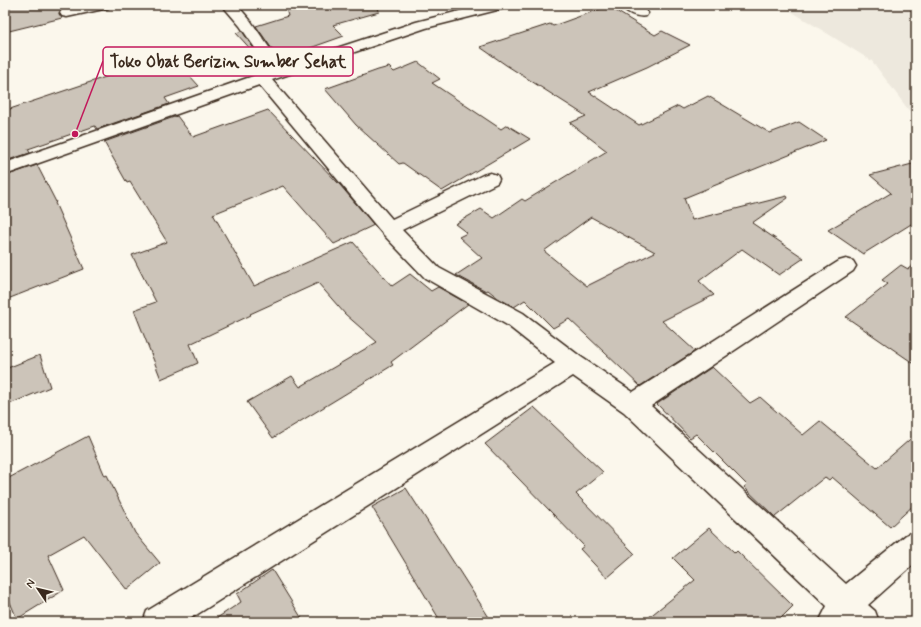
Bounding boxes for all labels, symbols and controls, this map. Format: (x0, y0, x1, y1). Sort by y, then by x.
callout: Toko Obat Berizin Sumber Sehat (103, 47, 353, 76)
text: Toko Obat Berizin Sumber Sehat (110, 51, 347, 73)
north arrow (18, 569, 58, 609)
text: N (23, 577, 38, 591)

